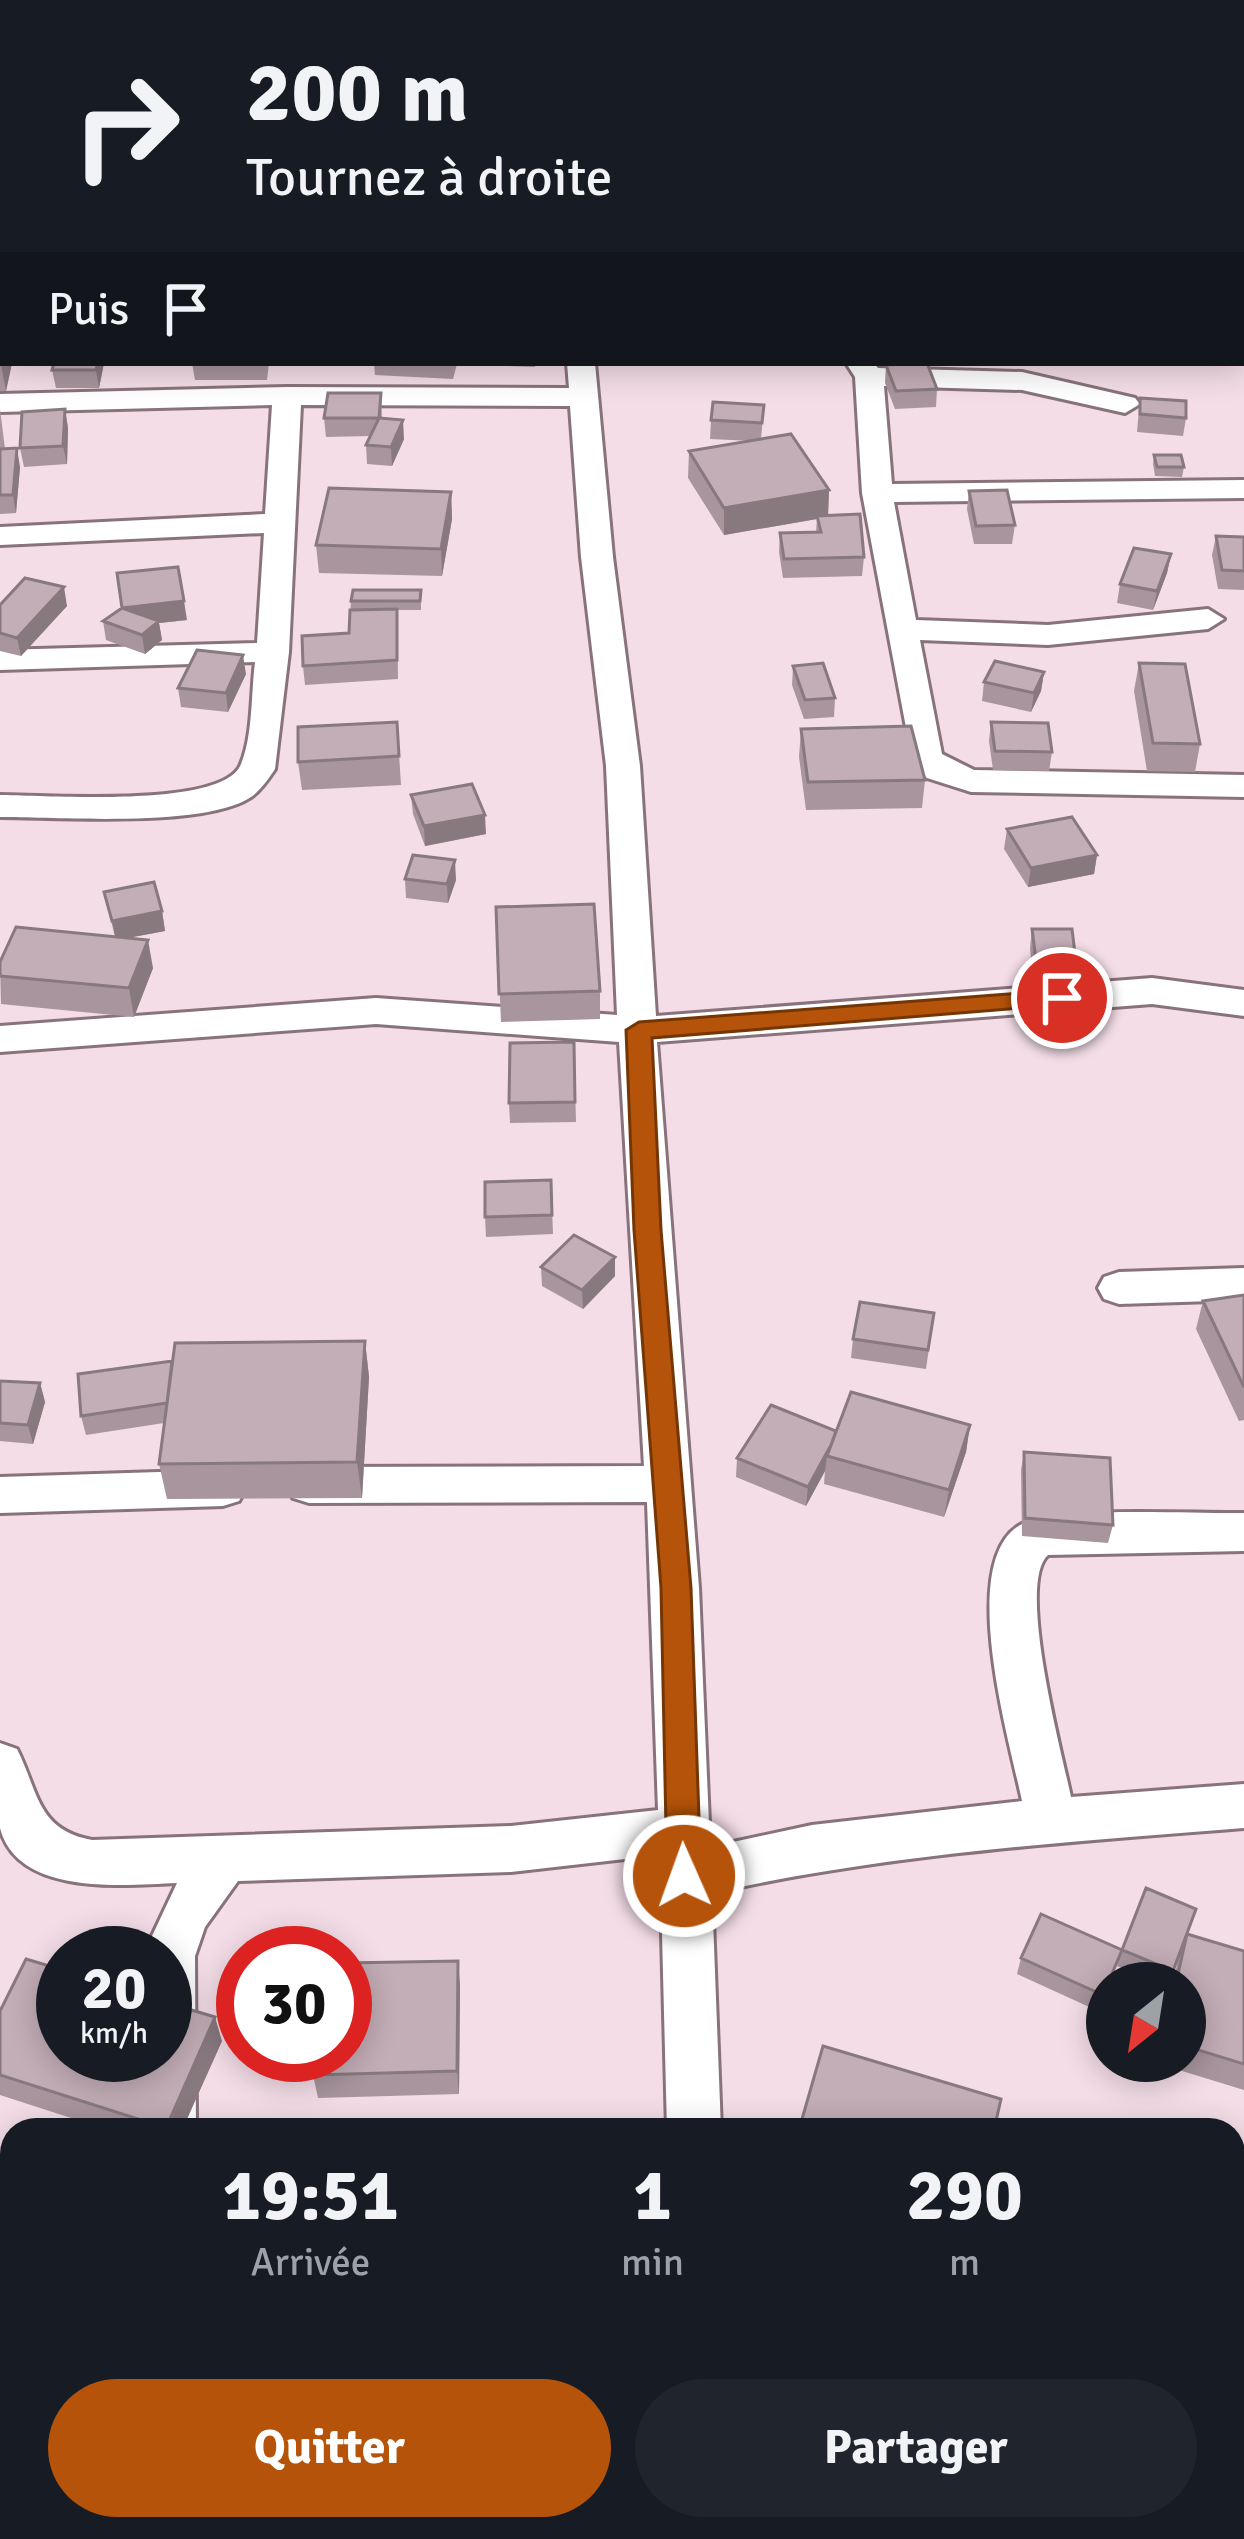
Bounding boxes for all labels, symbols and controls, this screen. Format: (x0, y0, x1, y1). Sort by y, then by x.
text: 200 m (246, 41, 468, 145)
icon: right (48, 48, 204, 204)
text: Tournez à droite (246, 144, 613, 211)
icon: arrive (153, 276, 219, 342)
text: Puis (48, 282, 129, 337)
pin (1011, 947, 1113, 1049)
icon: arrive (1029, 965, 1095, 1031)
position arrow (621, 1813, 747, 1939)
speed limit sign: 30 (216, 1926, 372, 2082)
text: 20 (82, 1952, 146, 2026)
north arrow (1086, 1962, 1206, 2082)
map controls (1086, 1962, 1206, 2082)
text: km/h (80, 2015, 148, 2052)
text: 19:51 (222, 2151, 399, 2240)
text: 1 (633, 2151, 672, 2240)
text: 290 (906, 2151, 1023, 2240)
text: Arrivée (251, 2238, 370, 2286)
text: min (621, 2238, 684, 2286)
text: m (949, 2238, 980, 2286)
button: Quitter (48, 2379, 611, 2517)
button: Partager (635, 2379, 1197, 2517)

